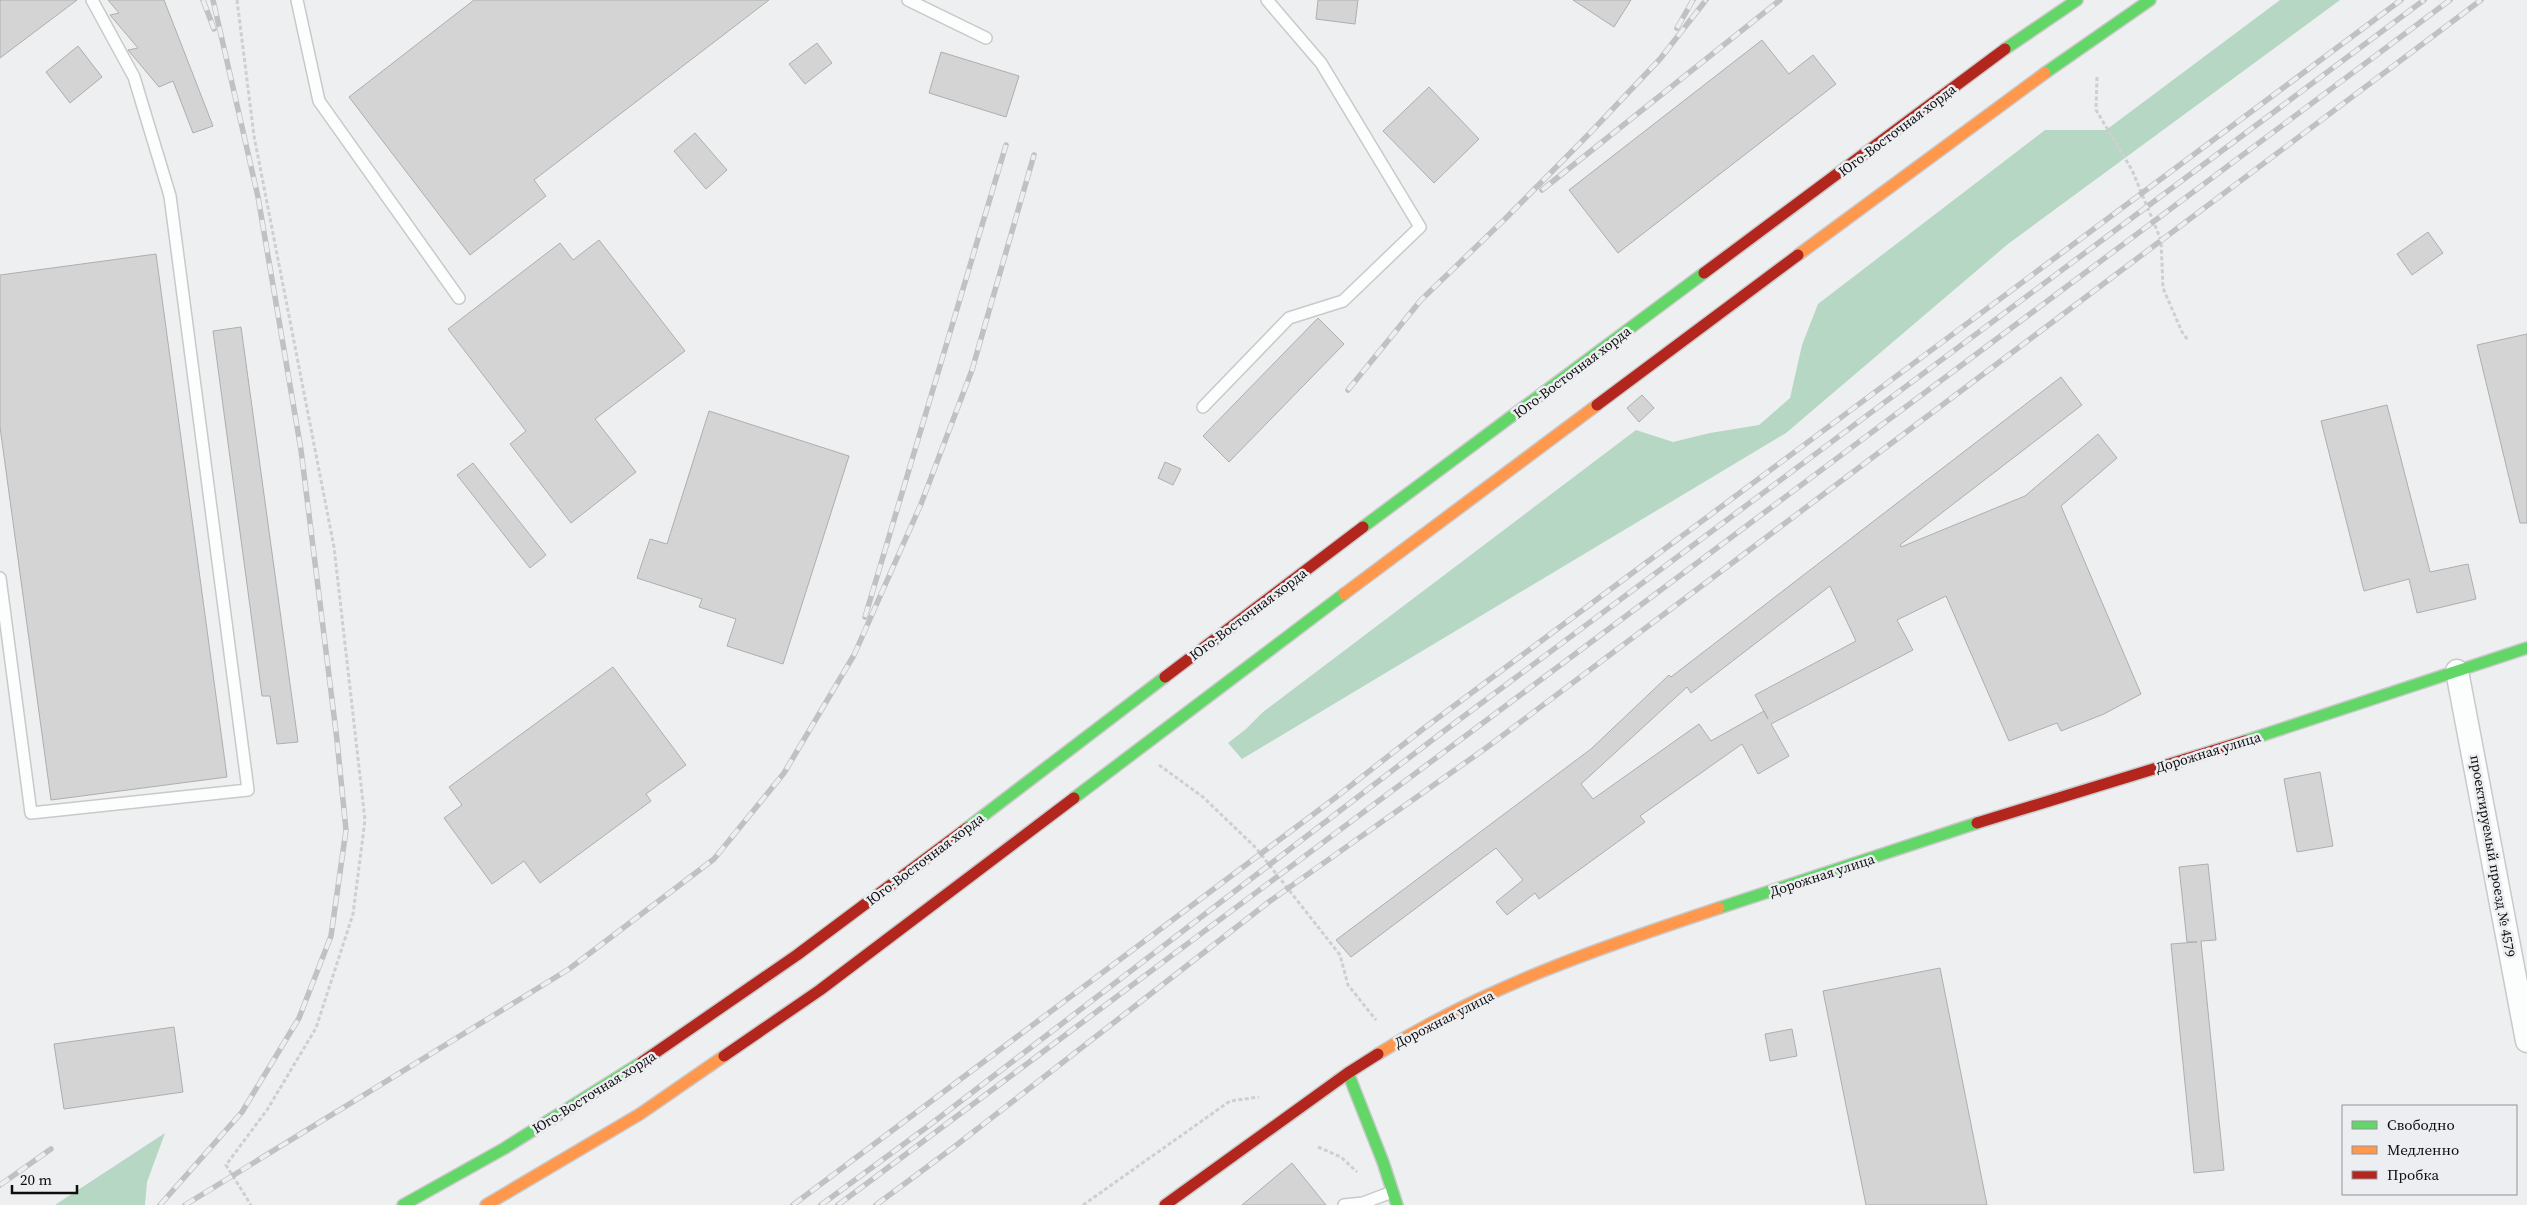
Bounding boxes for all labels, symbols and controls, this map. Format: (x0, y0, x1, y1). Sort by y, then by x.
street label: Юго-Восточная хорда (1834, 79, 1961, 181)
street label: Юго-Восточная хорда (1509, 321, 1636, 423)
street label: Юго-Восточная хорда (1185, 563, 1312, 665)
street label: Дорожная улица (2153, 726, 2264, 778)
street label: проектируемый проезд № 4579 (2465, 753, 2521, 959)
street label: Юго-Восточная хорда (862, 808, 989, 910)
street label: Дорожная улица (1767, 848, 1878, 901)
street label: Дорожная улица (1391, 985, 1498, 1053)
street label: Юго-Восточная хорда (528, 1045, 661, 1138)
legend (2342, 1105, 2517, 1195)
text: Свободно (2387, 1114, 2455, 1135)
text: Медленно (2387, 1139, 2459, 1160)
scale bar (12, 1162, 78, 1194)
text: Пробка (2387, 1164, 2439, 1185)
text: 20 m (20, 1169, 52, 1190)

